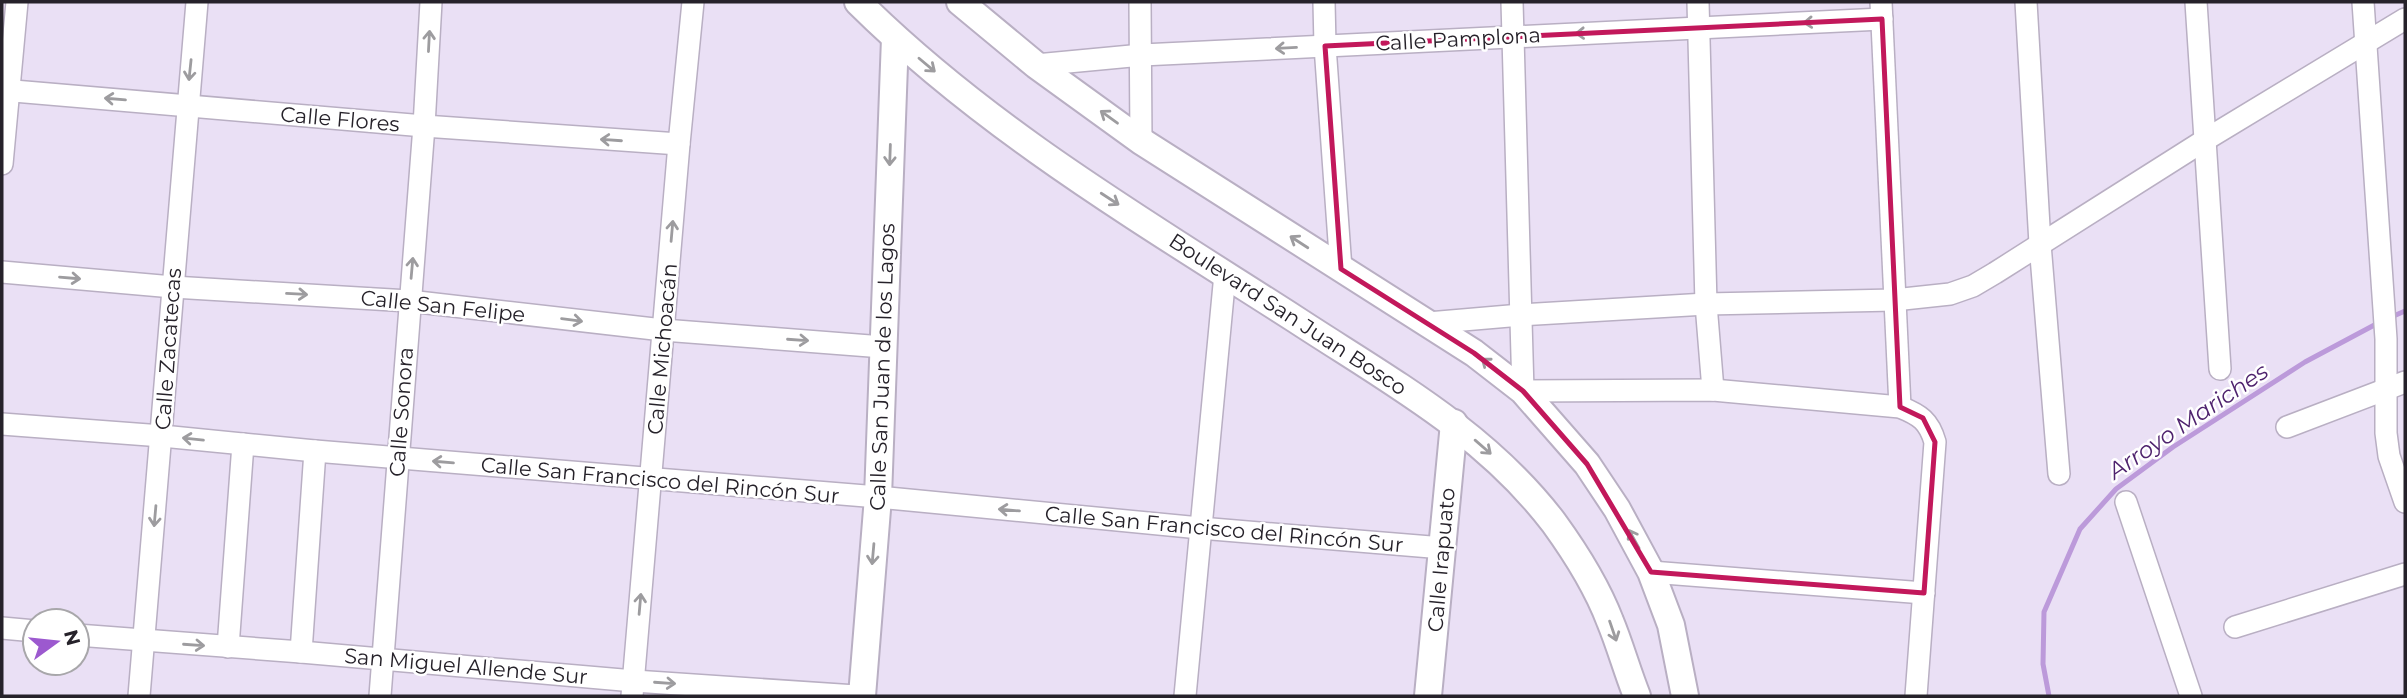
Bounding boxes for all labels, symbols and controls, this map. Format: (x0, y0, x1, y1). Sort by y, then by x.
one-way arrow (1802, 16, 1825, 29)
street label: Calle Pamplona (1375, 22, 1541, 56)
one-way arrow (1575, 26, 1598, 39)
one-way arrow (423, 30, 436, 52)
one-way arrow (1275, 42, 1298, 55)
one-way arrow (917, 57, 935, 72)
one-way arrow (183, 58, 196, 80)
one-way arrow (105, 92, 127, 105)
street label: Calle Flores (279, 101, 401, 137)
one-way arrow (1100, 110, 1119, 125)
one-way arrow (599, 133, 622, 146)
one-way arrow (884, 144, 897, 167)
one-way arrow (1099, 193, 1119, 207)
one-way arrow (666, 220, 679, 242)
street label: Calle San Juan de los Lagos (864, 223, 900, 511)
street label: Boulevard San Juan Bosco (1164, 228, 1412, 400)
one-way arrow (1290, 235, 1309, 250)
one-way arrow (406, 257, 419, 279)
street label: Calle Michoacán (642, 262, 682, 436)
street label: Calle Zacatecas (150, 267, 186, 431)
one-way arrow (58, 272, 81, 285)
street label: Calle San Felipe (359, 285, 527, 327)
one-way arrow (285, 288, 307, 301)
one-way arrow (560, 313, 583, 326)
one-way arrow (787, 334, 810, 347)
street label: Calle Sonora (384, 346, 418, 478)
water label: Arroyo Mariches (2101, 357, 2273, 486)
one-way arrow (1481, 358, 1500, 373)
one-way arrow (182, 432, 204, 445)
one-way arrow (1473, 439, 1491, 455)
street label: Calle San Francisco del Rincón Sur (480, 452, 840, 508)
one-way arrow (433, 455, 455, 468)
street label: Calle Irapuato (1422, 487, 1460, 633)
street label: Calle San Francisco del Rincón Sur (1044, 501, 1404, 557)
one-way arrow (998, 503, 1021, 516)
one-way arrow (148, 504, 161, 527)
one-way arrow (1626, 530, 1640, 550)
one-way arrow (866, 542, 879, 565)
one-way arrow (634, 593, 647, 616)
north arrow (21, 607, 91, 677)
one-way arrow (1608, 619, 1620, 641)
text: N (59, 627, 85, 648)
one-way arrow (182, 639, 205, 652)
street label: San Miguel Allende Sur (343, 643, 589, 689)
one-way arrow (653, 677, 676, 690)

